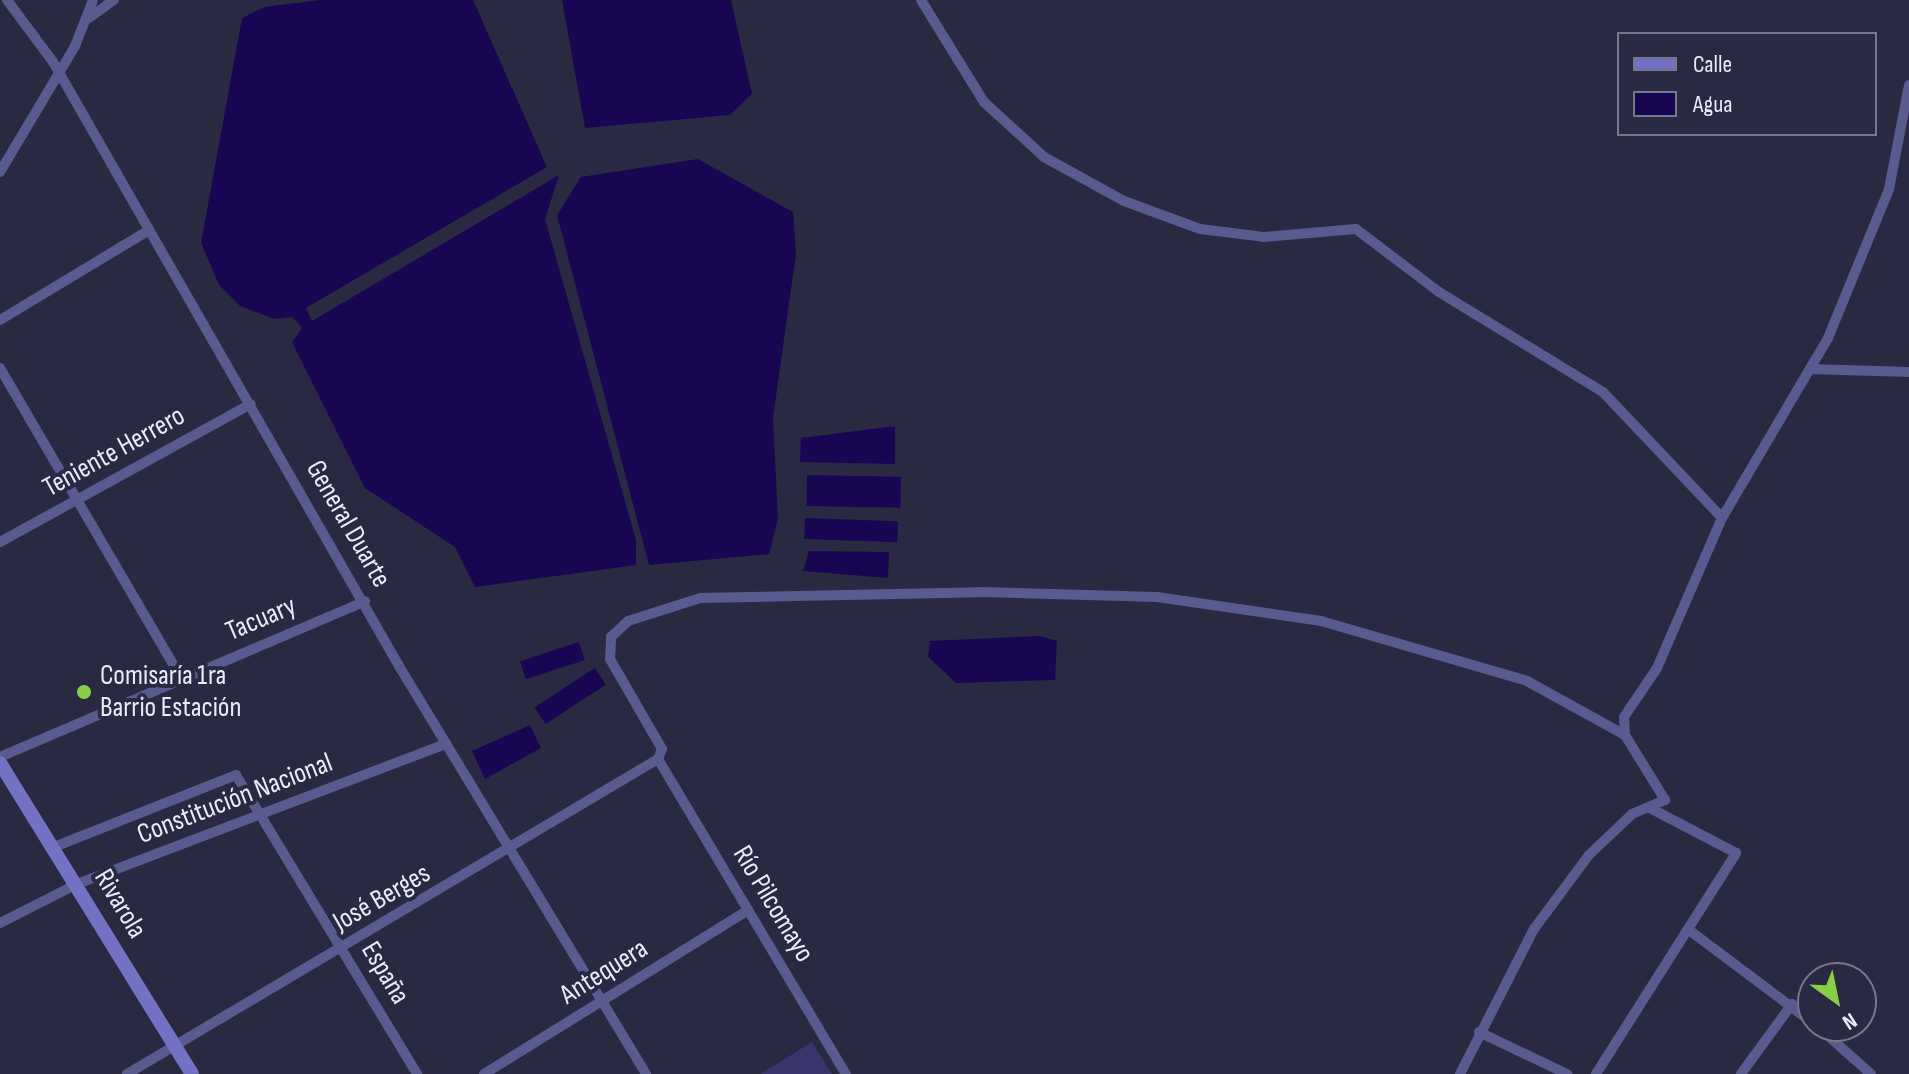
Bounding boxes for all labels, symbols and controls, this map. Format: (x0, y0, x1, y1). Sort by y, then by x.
legend (1617, 32, 1877, 136)
text: Calle (1693, 50, 1732, 79)
text: Agua (1693, 90, 1732, 119)
street label: Teniente Herrero (37, 399, 191, 505)
street label: General Duarte (298, 455, 398, 593)
street label: Tacuary (221, 589, 301, 649)
place label: Comisaría 1ra Barrio Estación (100, 659, 241, 725)
marker: Comisaría 1ra Barrio Estación (75, 683, 93, 701)
street label: Constitución Nacional (133, 746, 337, 852)
street label: Río Pilcomayo (725, 840, 821, 968)
street label: José Berges (327, 857, 437, 939)
street label: Rivarola (86, 863, 154, 945)
street label: Antequera (554, 932, 654, 1012)
street label: España (353, 936, 417, 1010)
north arrow (1797, 962, 1877, 1042)
text: N (1837, 1006, 1862, 1035)

